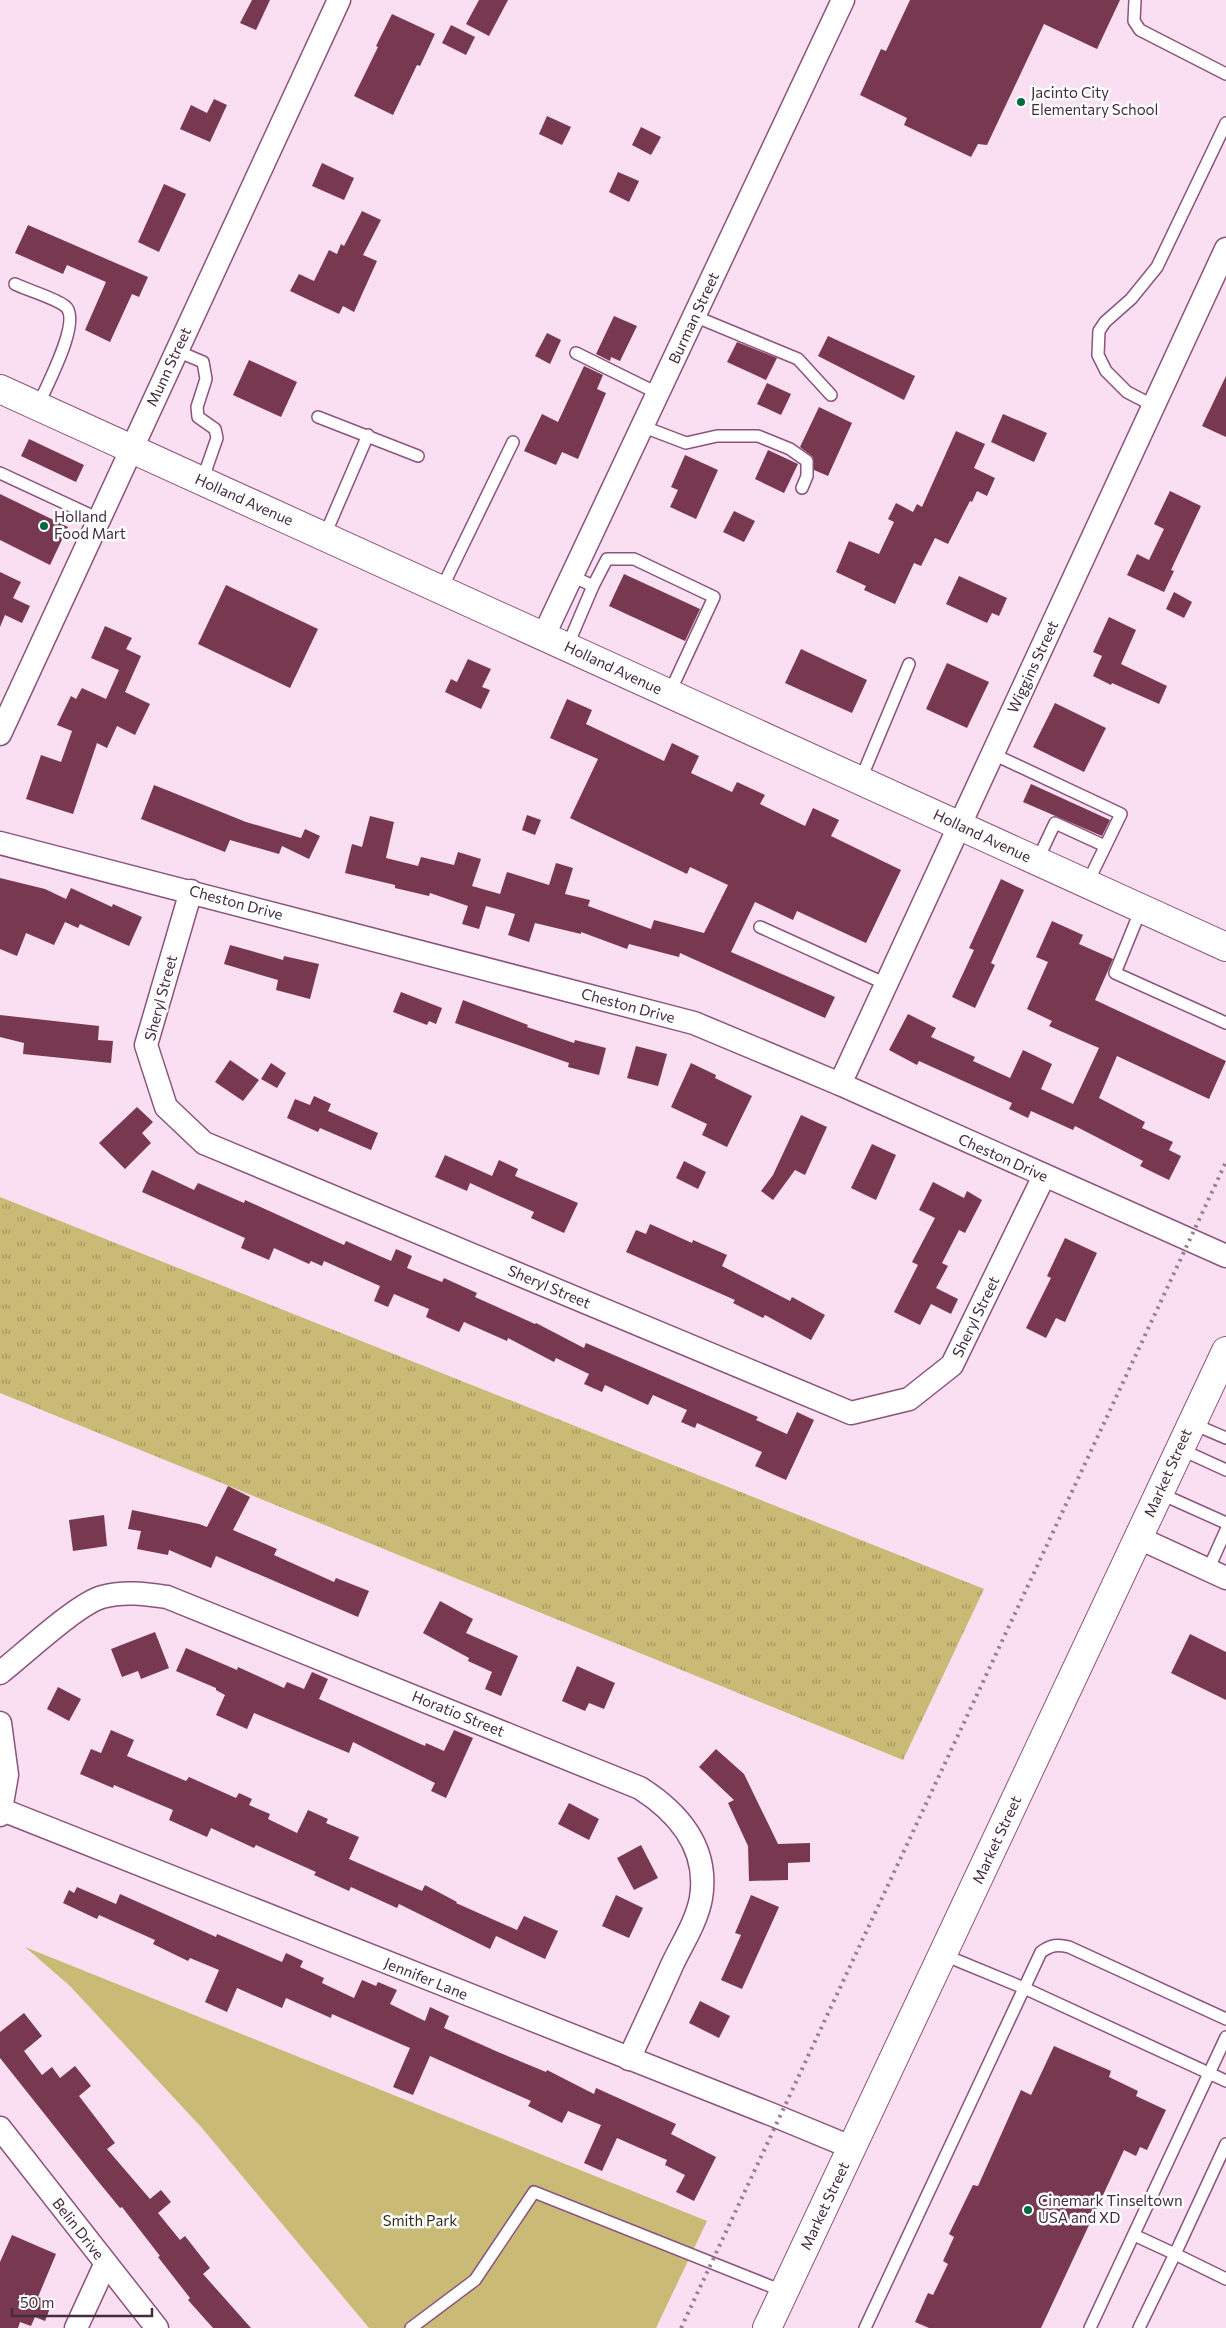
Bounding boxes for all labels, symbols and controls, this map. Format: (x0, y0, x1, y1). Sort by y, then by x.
place label: Jacinto City Elementary School (1031, 83, 1158, 118)
marker: Jacinto City Elementary School (1015, 96, 1027, 108)
street label: Burman Street (664, 269, 722, 366)
street label: Munn Street (142, 324, 194, 409)
street label: Holland Avenue (192, 469, 296, 529)
place label: Holland Food Mart (54, 507, 126, 542)
marker: Holland Food Mart (38, 520, 50, 532)
street label: Wiggins Street (1003, 617, 1061, 716)
street label: Holland Avenue (562, 637, 665, 698)
street label: Holland Avenue (931, 805, 1034, 866)
street label: Cheston Drive (187, 881, 285, 923)
street label: Sheryl Street (140, 953, 180, 1043)
street label: Cheston Drive (579, 984, 677, 1026)
street label: Cheston Drive (956, 1129, 1051, 1185)
street label: Sheryl Street (505, 1261, 593, 1312)
street label: Sheryl Street (948, 1273, 1003, 1360)
street label: Market Street (1140, 1426, 1195, 1520)
street label: Horatio Street (410, 1686, 507, 1740)
street label: Market Street (968, 1793, 1024, 1886)
street label: Jennifer Lane (382, 1953, 471, 2003)
street label: Market Street (796, 2159, 852, 2252)
place label: Cinemark Tinseltown USA and XD (1038, 2191, 1183, 2226)
street label: Belin Drive (49, 2194, 108, 2263)
marker: Cinemark Tinseltown USA and XD (1022, 2204, 1034, 2216)
park label: Smith Park (383, 2211, 457, 2229)
scale bar (12, 2286, 152, 2318)
text: 50 m (20, 2293, 54, 2311)

